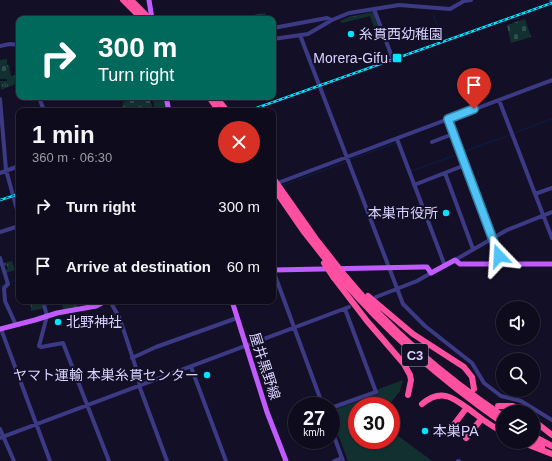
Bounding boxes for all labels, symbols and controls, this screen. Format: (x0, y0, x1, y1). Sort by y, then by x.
place label: 糸貫西幼稚園 (359, 26, 443, 42)
marker: 糸貫西幼稚園 (346, 29, 356, 39)
icon: right (32, 32, 84, 84)
text: 300 m (98, 32, 177, 63)
place label: Morera-Gifu (313, 50, 388, 66)
marker: Morera-Gifu (391, 52, 403, 64)
text: Turn right (98, 65, 174, 85)
pin (457, 68, 491, 109)
icon: arrive (463, 74, 485, 96)
text: 1 min (32, 121, 95, 148)
button: close (218, 121, 260, 163)
text: 360 m · 06:30 (32, 150, 112, 165)
icon: right (32, 195, 54, 217)
text: Turn right (66, 198, 136, 215)
text: 300 m (218, 198, 260, 215)
place label: 本巣市役所 (368, 205, 438, 221)
marker: 本巣市役所 (441, 208, 451, 218)
position arrow (478, 235, 520, 277)
icon: arrive (32, 255, 54, 277)
text: Arrive at destination (66, 258, 211, 275)
text: 60 m (227, 258, 260, 275)
map controls (496, 301, 540, 449)
button: sound (496, 301, 540, 345)
place label: 北野神社 (66, 314, 122, 330)
marker: 北野神社 (53, 317, 63, 327)
street label: 屋井黒野線 (247, 330, 283, 402)
road number: C3 (402, 344, 428, 366)
button: search (496, 353, 540, 397)
place label: ヤマト運輸 本巣糸貫センター (13, 367, 199, 383)
marker: ヤマト運輸 本巣糸貫センター (202, 370, 212, 380)
speed limit sign: 30 (348, 397, 400, 449)
button: layers (496, 405, 540, 449)
text: 27 (303, 407, 325, 429)
place label: 本巣PA (433, 423, 479, 439)
marker: 本巣PA (420, 426, 430, 436)
text: km/h (303, 427, 325, 438)

